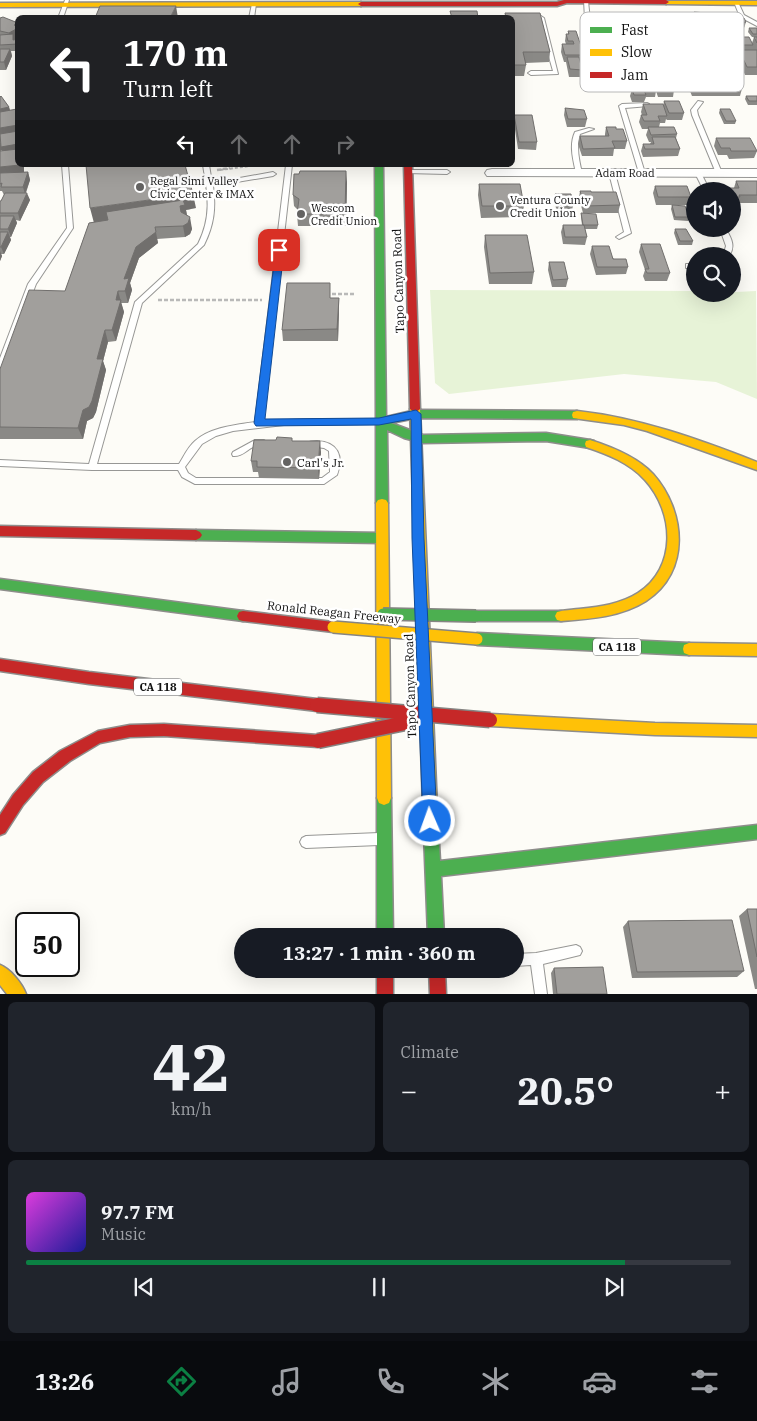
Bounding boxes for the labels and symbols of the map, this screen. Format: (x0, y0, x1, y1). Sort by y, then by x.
legend (580, 12, 744, 92)
text: Fast (621, 21, 649, 39)
text: Slow (621, 43, 652, 61)
text: Jam (621, 66, 648, 84)
street label: Adam Road (595, 166, 655, 180)
place label: Regal Simi Valley Civic Center & IMAX (150, 174, 255, 201)
marker: Regal Simi Valley Civic Center & IMAX (134, 181, 146, 193)
place label: Ventura County Credit Union (510, 193, 591, 220)
marker: Ventura County Credit Union (494, 200, 506, 212)
place label: Wescom Credit Union (311, 201, 377, 228)
marker: Wescom Credit Union (295, 208, 307, 220)
street label: Tapo Canyon Road (389, 228, 407, 334)
pin (258, 229, 300, 271)
place label: Carl's Jr. (297, 455, 344, 470)
marker: Carl's Jr. (281, 456, 293, 468)
street label: Ronald Reagan Freeway (266, 598, 402, 627)
street label: Tapo Canyon Road (401, 633, 419, 739)
road number: CA 118 (593, 638, 641, 656)
road number: CA 118 (134, 679, 182, 696)
position arrow (403, 794, 455, 846)
speed limit sign: 50 (15, 912, 80, 977)

